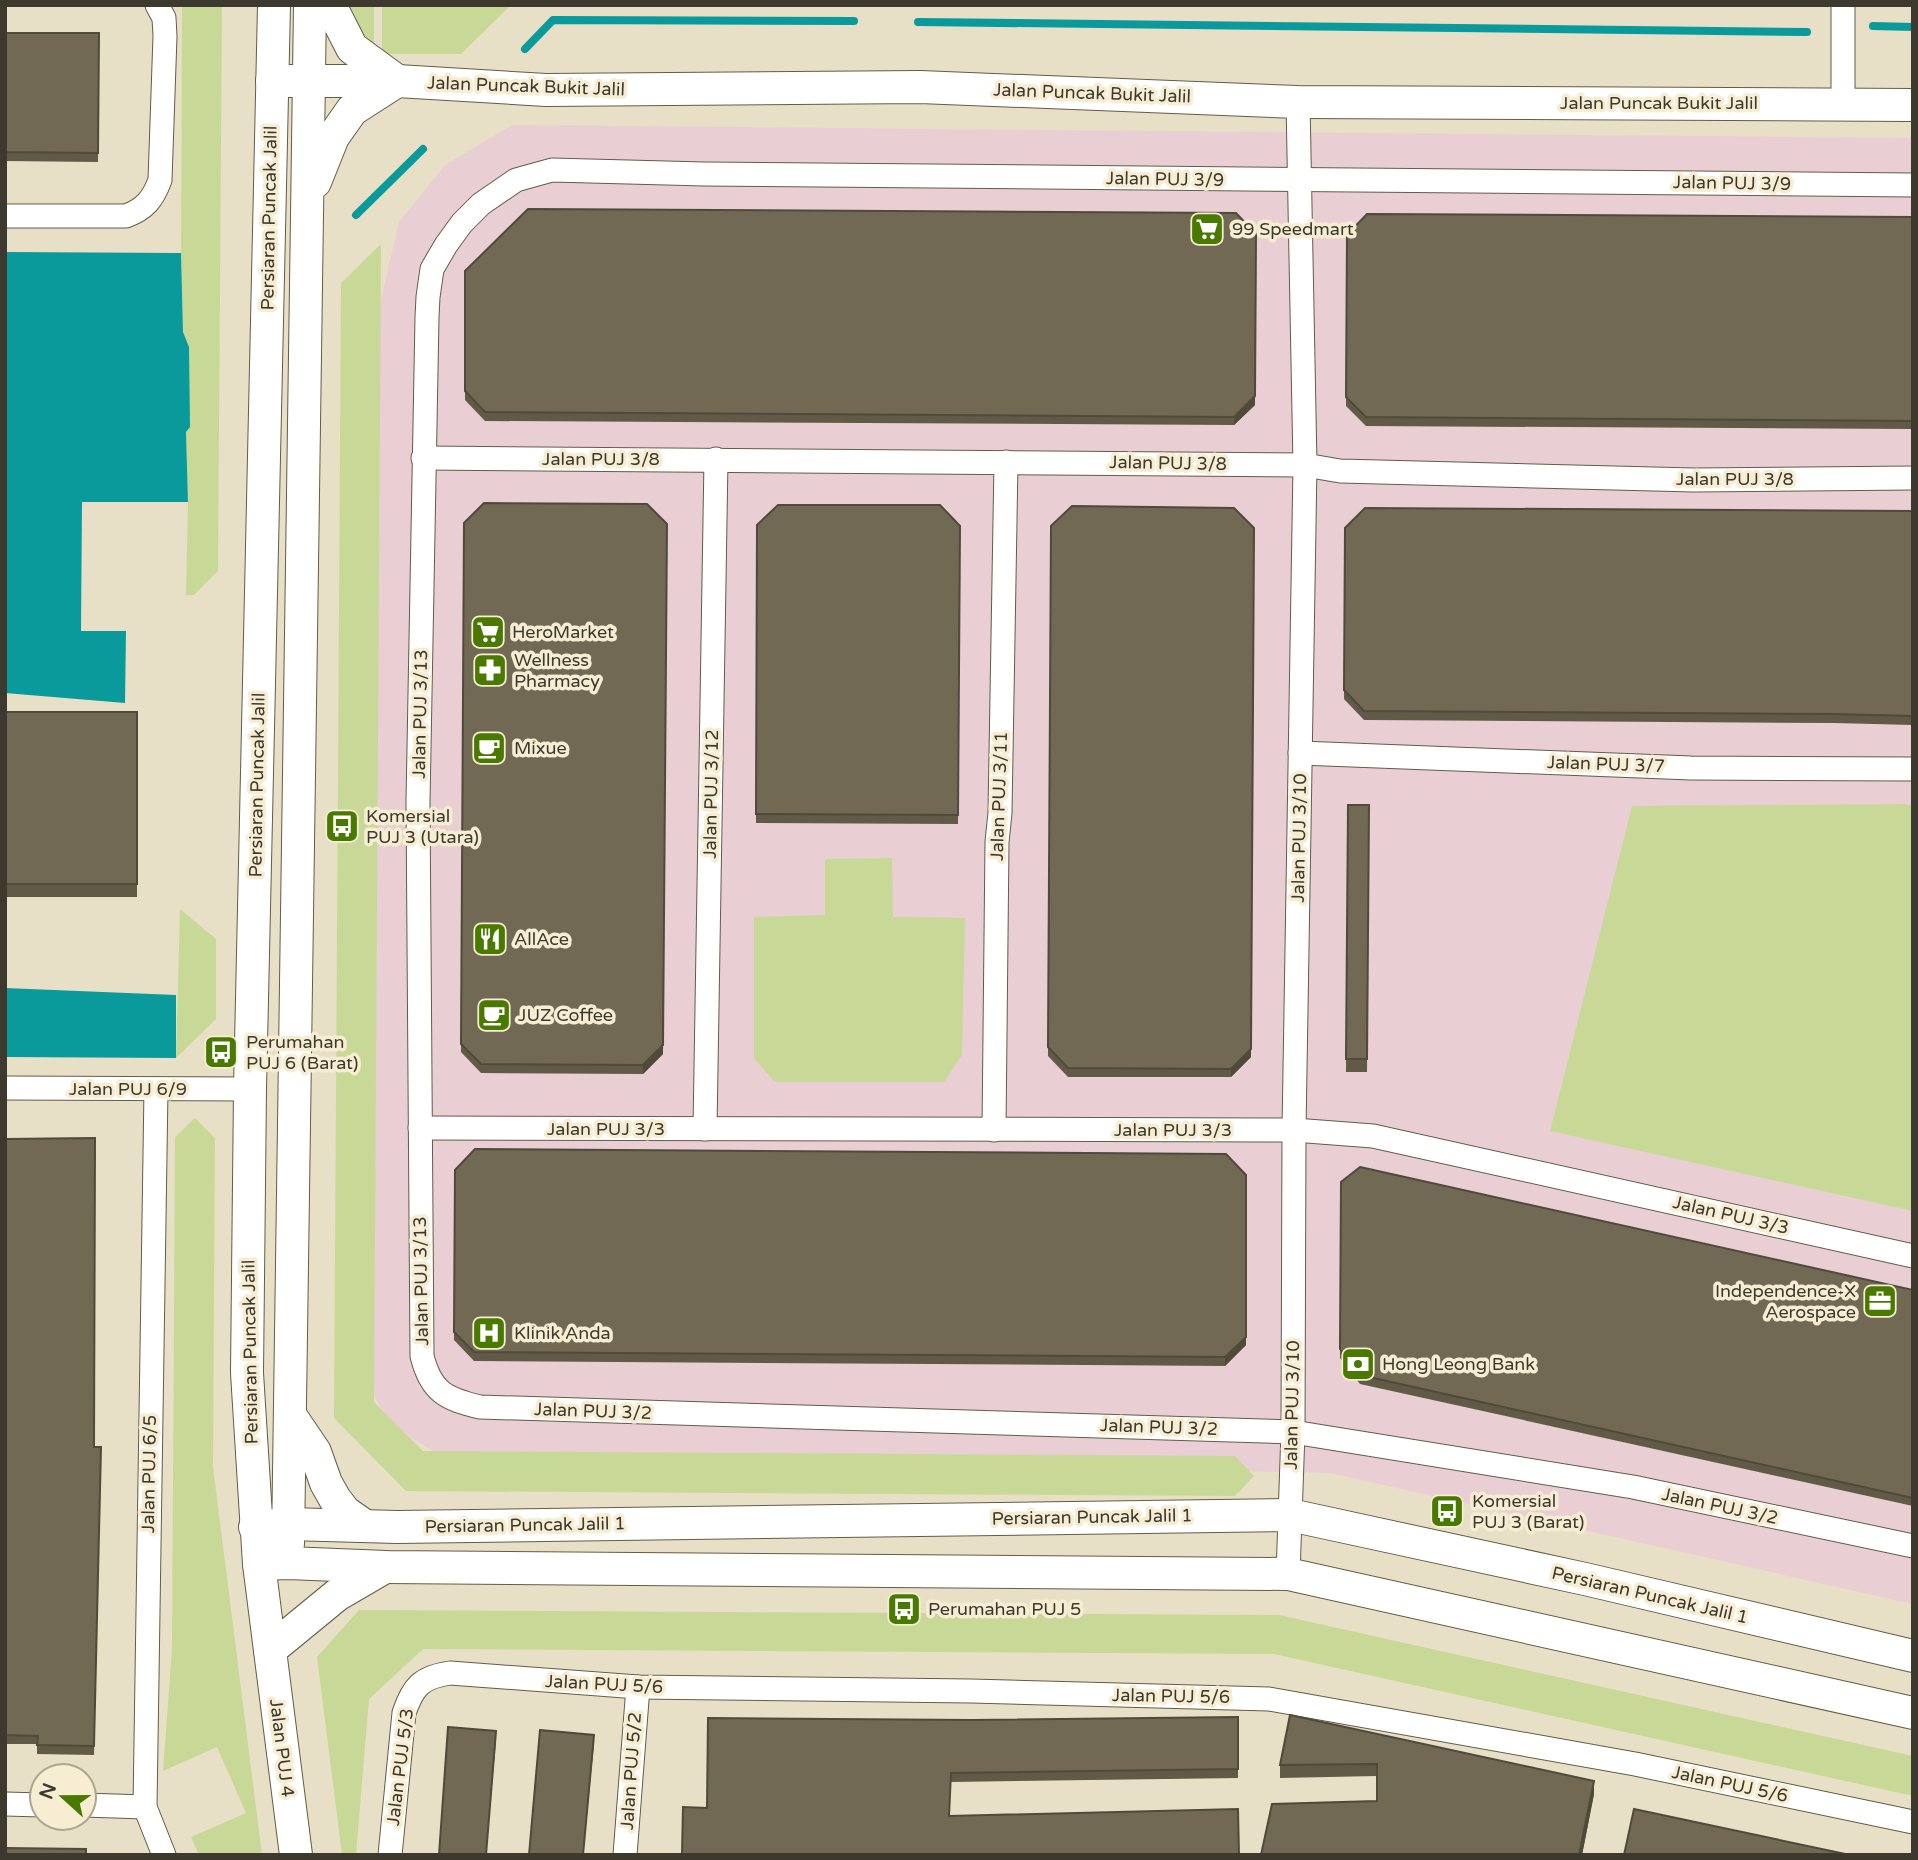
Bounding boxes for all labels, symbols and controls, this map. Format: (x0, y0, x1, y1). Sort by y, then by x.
street label: Jalan Puncak Bukit Jalil (427, 72, 625, 100)
street label: Jalan Puncak Bukit Jalil (993, 79, 1191, 107)
street label: Jalan Puncak Bukit Jalil (1560, 92, 1758, 114)
street label: Persiaran Puncak Jalil (256, 125, 282, 311)
street label: Jalan PUJ 3/9 (1106, 167, 1224, 191)
street label: Jalan PUJ 3/9 (1673, 171, 1791, 195)
supermarket icon: 99 Speedmart (1188, 210, 1226, 248)
place label: 99 Speedmart (1232, 218, 1354, 240)
street label: Jalan PUJ 3/8 (542, 448, 660, 470)
street label: Jalan PUJ 3/8 (1109, 451, 1227, 475)
street label: Jalan PUJ 3/8 (1676, 468, 1794, 490)
supermarket icon: HeroMarket (469, 613, 507, 651)
place label: HeroMarket (512, 621, 614, 643)
street label: Jalan PUJ 3/13 (408, 649, 432, 779)
place label: Wellness Pharmacy (514, 649, 600, 692)
pharmacy icon: Wellness Pharmacy (471, 651, 509, 689)
street label: Persiaran Puncak Jalil (244, 692, 270, 878)
cafe icon: Mixue (470, 729, 508, 767)
street label: Jalan PUJ 3/12 (699, 729, 723, 859)
street label: Jalan PUJ 3/11 (986, 731, 1012, 861)
place label: Mixue (514, 737, 567, 759)
street label: Jalan PUJ 3/7 (1546, 751, 1666, 777)
street label: Jalan PUJ 3/10 (1287, 773, 1311, 903)
place label: Komersial PUJ 3 (Utara) (366, 805, 479, 848)
bus stop icon: Komersial PUJ 3 (Utara) (323, 807, 361, 845)
restaurant icon: AllAce (471, 920, 509, 958)
place label: AllAce (514, 928, 569, 950)
cafe icon: JUZ Coffee (475, 996, 513, 1034)
place label: JUZ Coffee (518, 1004, 613, 1026)
place label: Perumahan PUJ 6 (Barat) (246, 1031, 358, 1074)
bus stop icon: Perumahan PUJ 6 (Barat) (202, 1033, 240, 1071)
street label: Jalan PUJ 6/9 (69, 1078, 187, 1100)
street label: Jalan PUJ 3/3 (547, 1118, 665, 1140)
street label: Jalan PUJ 3/3 (1114, 1119, 1232, 1141)
street label: Jalan PUJ 3/3 (1671, 1191, 1791, 1239)
street label: Jalan PUJ 3/13 (409, 1216, 433, 1346)
street label: Persiaran Puncak Jalil (237, 1259, 263, 1445)
place label: Independence-X Aerospace (1715, 1280, 1856, 1323)
office icon: Independence-X Aerospace (1861, 1282, 1899, 1320)
hospital icon: Klinik Anda (470, 1314, 508, 1352)
place label: Klinik Anda (514, 1322, 611, 1344)
street label: Jalan PUJ 3/10 (1280, 1340, 1304, 1470)
bank icon: Hong Leong Bank (1339, 1345, 1377, 1383)
place label: Hong Leong Bank (1382, 1353, 1535, 1375)
street label: Jalan PUJ 3/2 (534, 1398, 652, 1424)
street label: Jalan PUJ 3/2 (1100, 1414, 1218, 1440)
street label: Jalan PUJ 6/5 (137, 1415, 161, 1533)
street label: Jalan PUJ 3/2 (1660, 1483, 1780, 1529)
place label: Komersial PUJ 3 (Barat) (1472, 1490, 1584, 1533)
bus stop icon: Komersial PUJ 3 (Barat) (1428, 1492, 1466, 1530)
street label: Persiaran Puncak Jalil 1 (991, 1504, 1193, 1530)
street label: Persiaran Puncak Jalil 1 (424, 1512, 626, 1538)
street label: Persiaran Puncak Jalil 1 (1550, 1562, 1750, 1628)
bus stop icon: Perumahan PUJ 5 (885, 1590, 923, 1628)
place label: Perumahan PUJ 5 (928, 1598, 1081, 1620)
street label: Jalan PUJ 5/6 (544, 1670, 664, 1698)
street label: Jalan PUJ 5/6 (1112, 1684, 1230, 1708)
street label: Jalan PUJ 4 (265, 1698, 299, 1798)
street label: Jalan PUJ 5/3 (382, 1707, 418, 1827)
street label: Jalan PUJ 5/2 (616, 1711, 646, 1831)
street label: Jalan PUJ 5/6 (1670, 1761, 1790, 1807)
north arrow (28, 1762, 98, 1832)
text: N (35, 1780, 61, 1802)

